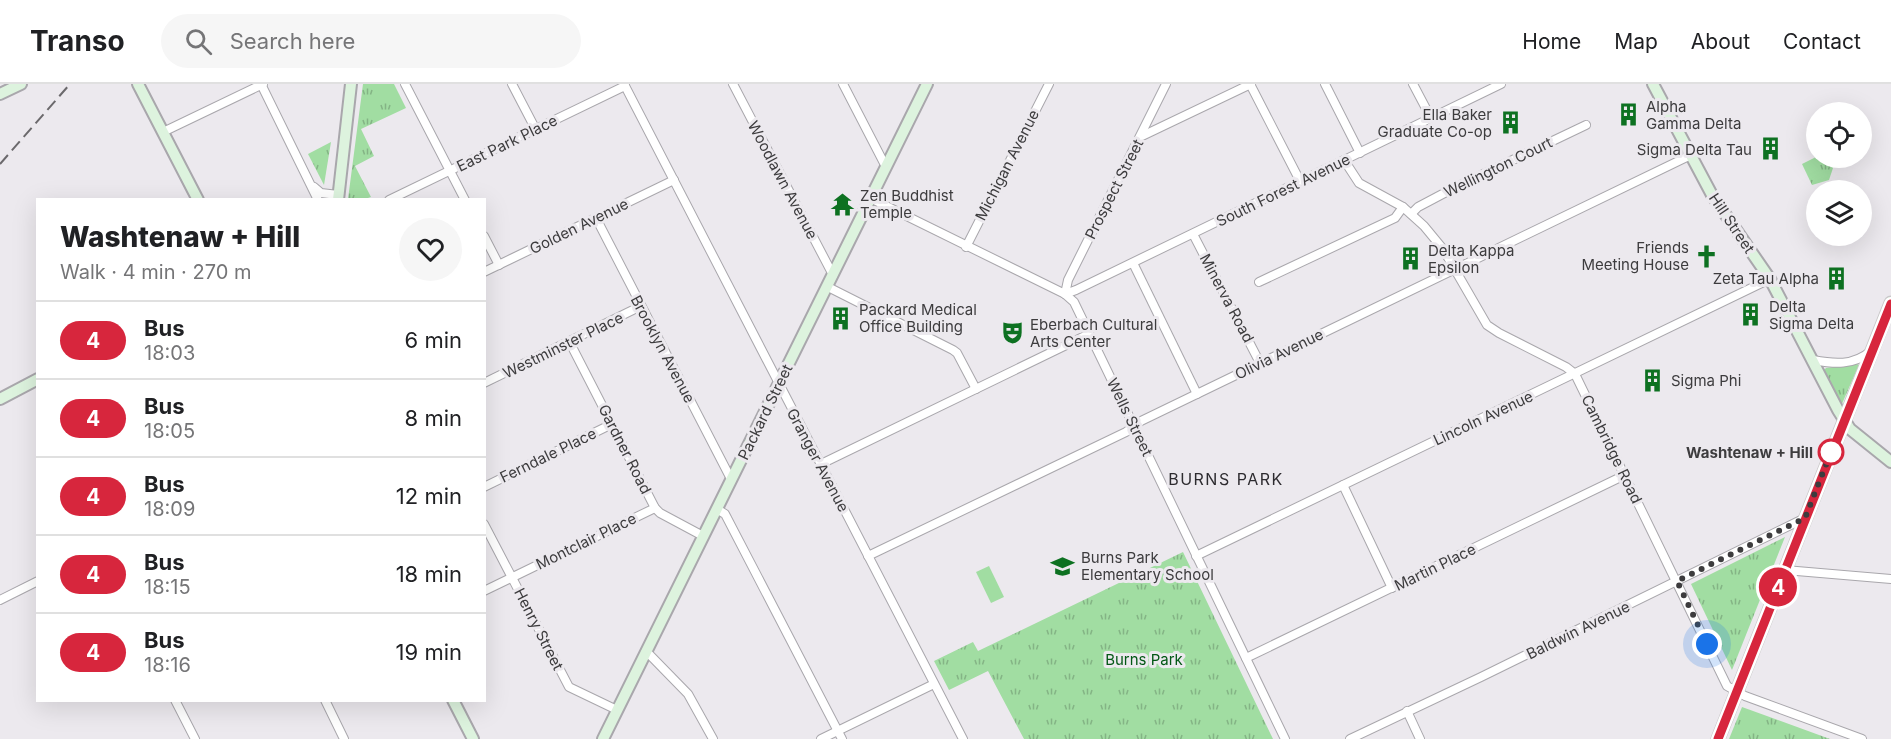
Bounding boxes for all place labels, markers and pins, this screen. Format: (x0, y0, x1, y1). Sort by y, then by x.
place label: Alpha Gamma Delta (1646, 97, 1741, 133)
building icon: Alpha Gamma Delta (1615, 102, 1641, 128)
place label: Ella Baker Graduate Co-op (1378, 105, 1492, 141)
building icon: Ella Baker Graduate Co-op (1497, 110, 1523, 136)
building icon: Sigma Delta Tau (1757, 136, 1783, 162)
place label: Sigma Delta Tau (1637, 140, 1752, 159)
place label: Zen Buddhist Temple (860, 186, 954, 222)
temple icon: Zen Buddhist Temple (829, 191, 855, 217)
place label: Friends Meeting House (1581, 238, 1689, 274)
place label: Delta Kappa Epsilon (1428, 241, 1514, 277)
church icon: Friends Meeting House (1694, 243, 1720, 269)
building icon: Delta Kappa Epsilon (1397, 246, 1423, 272)
building icon: Zeta Tau Alpha (1824, 265, 1850, 291)
place label: Zeta Tau Alpha (1713, 269, 1819, 288)
place label: Delta Sigma Delta (1769, 297, 1854, 333)
place label: Packard Medical Office Building (859, 300, 977, 336)
building icon: Delta Sigma Delta (1738, 302, 1764, 328)
building icon: Packard Medical Office Building (828, 305, 854, 331)
place label: Eberbach Cultural Arts Center (1030, 315, 1157, 351)
theatre icon: Eberbach Cultural Arts Center (999, 320, 1025, 346)
building icon: Sigma Phi (1640, 367, 1666, 393)
place label: Sigma Phi (1671, 371, 1741, 390)
marker: Washtenaw + Hill (1818, 439, 1844, 465)
place label: Washtenaw + Hill (1686, 443, 1813, 462)
place label: Burns Park Elementary School (1081, 548, 1214, 584)
school or university icon: Burns Park Elementary School (1050, 553, 1076, 579)

